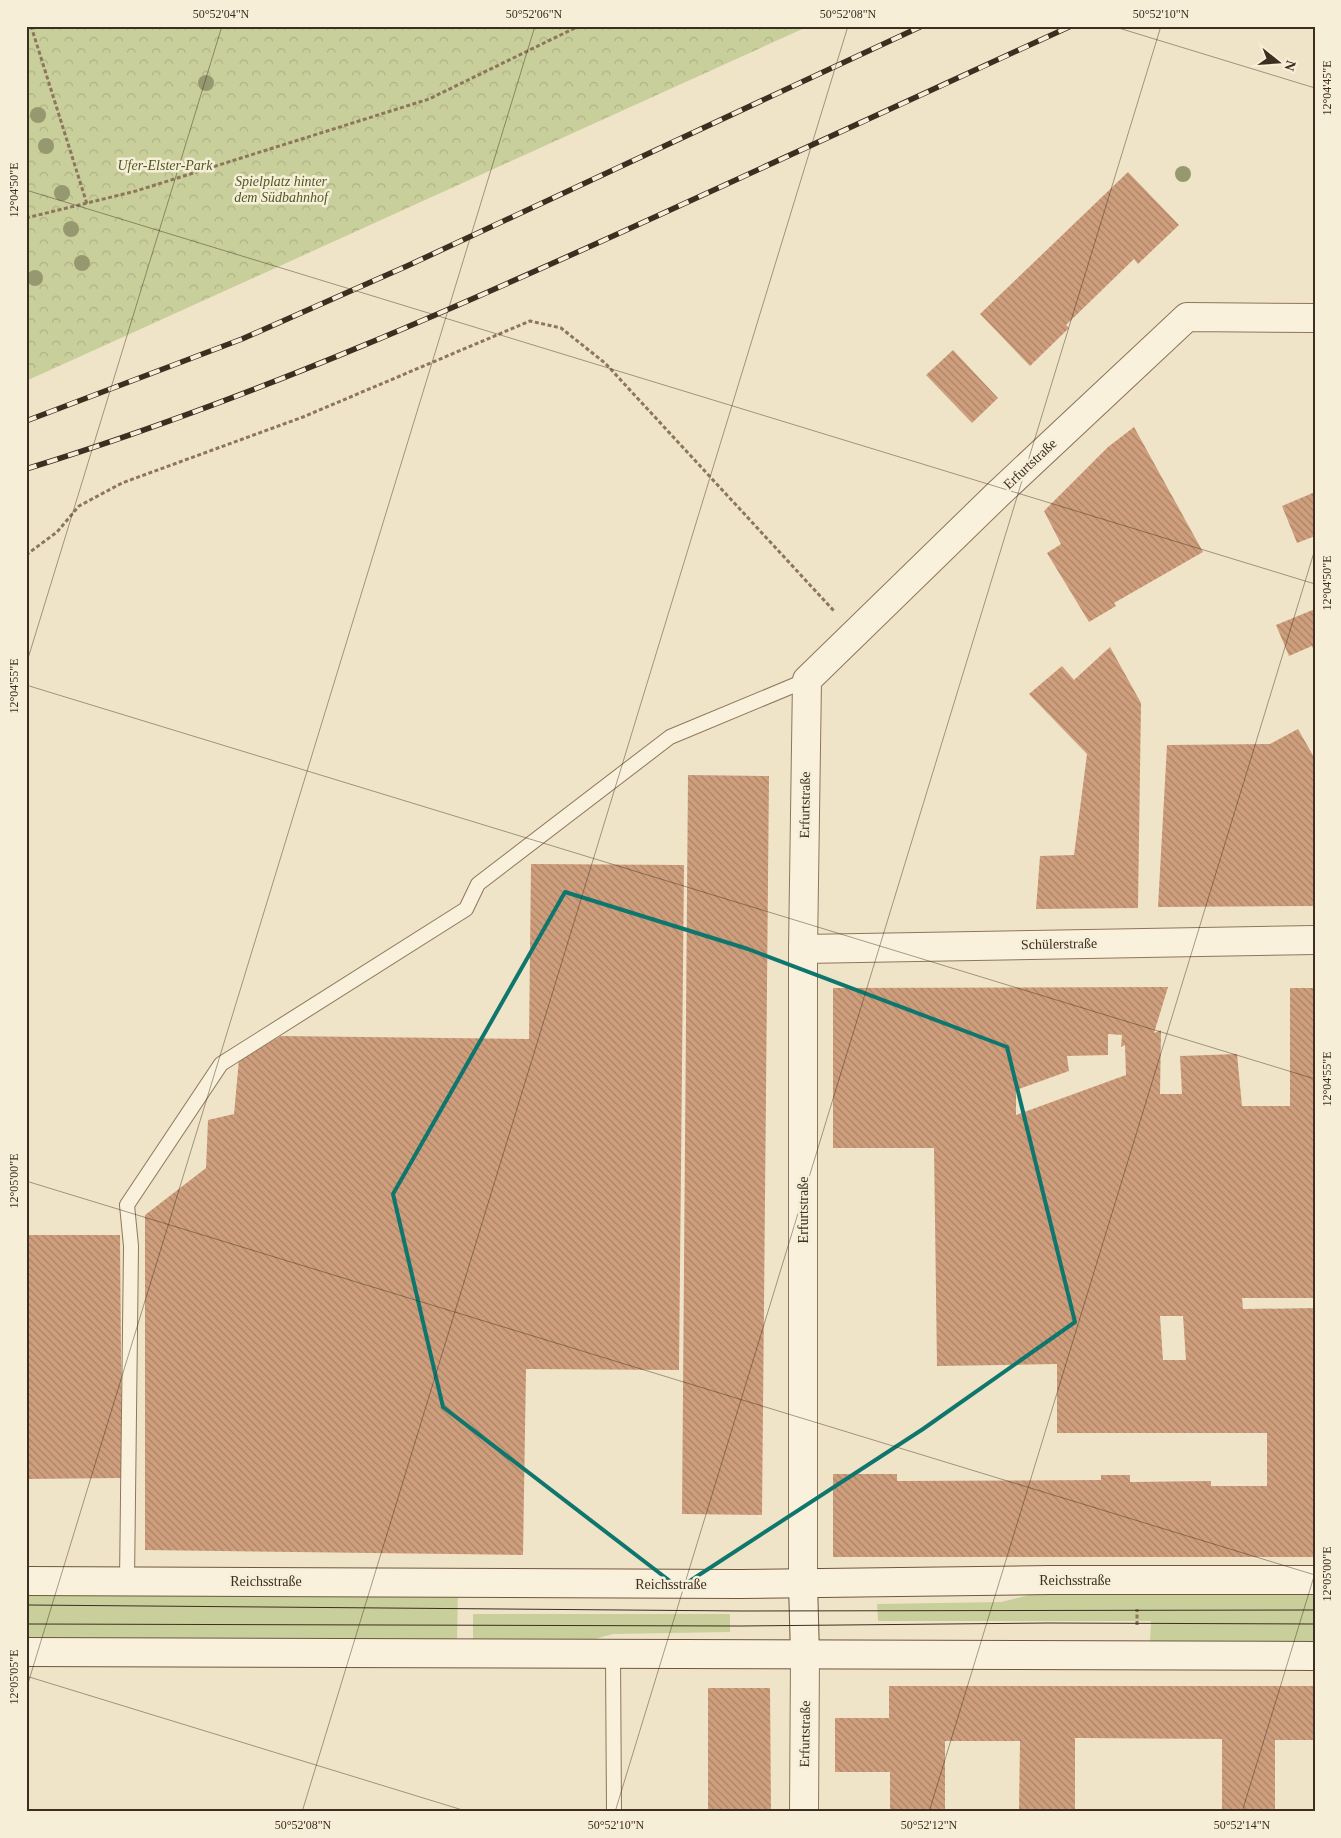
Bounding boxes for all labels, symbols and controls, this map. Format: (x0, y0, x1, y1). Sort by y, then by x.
text: 50°52'04"N (193, 7, 250, 21)
text: 50°52'06"N (506, 7, 563, 21)
text: 50°52'08"N (820, 7, 877, 21)
text: 50°52'10"N (1133, 7, 1190, 21)
north arrow (1254, 38, 1304, 88)
text: N (1281, 59, 1299, 73)
text: 12°04'45"E (1320, 60, 1334, 116)
park label: Ufer-Elster-Park (117, 158, 213, 173)
text: 12°04'50"E (7, 162, 21, 218)
park label: Spielplatz hinter dem Südbahnhof (234, 174, 330, 205)
street label: Erfurtstraße (1000, 436, 1060, 492)
text: 12°04'50"E (1320, 555, 1334, 611)
text: 12°04'55"E (7, 658, 21, 714)
street label: Erfurtstraße (797, 771, 813, 839)
street label: Schülerstraße (1021, 936, 1097, 952)
text: 12°04'55"E (1320, 1051, 1334, 1107)
text: 12°05'00"E (7, 1153, 21, 1209)
street label: Erfurtstraße (796, 1177, 811, 1243)
text: 12°05'00"E (1320, 1546, 1334, 1602)
street label: Reichsstraße (1039, 1573, 1111, 1588)
street label: Reichsstraße (230, 1574, 302, 1589)
street label: Reichsstraße (635, 1577, 707, 1592)
text: 12°05'05"E (7, 1649, 21, 1705)
street label: Erfurtstraße (797, 1700, 813, 1768)
text: 50°52'08"N (275, 1818, 332, 1832)
text: 50°52'10"N (588, 1818, 645, 1832)
text: 50°52'12"N (901, 1818, 958, 1832)
text: 50°52'14"N (1214, 1818, 1271, 1832)

